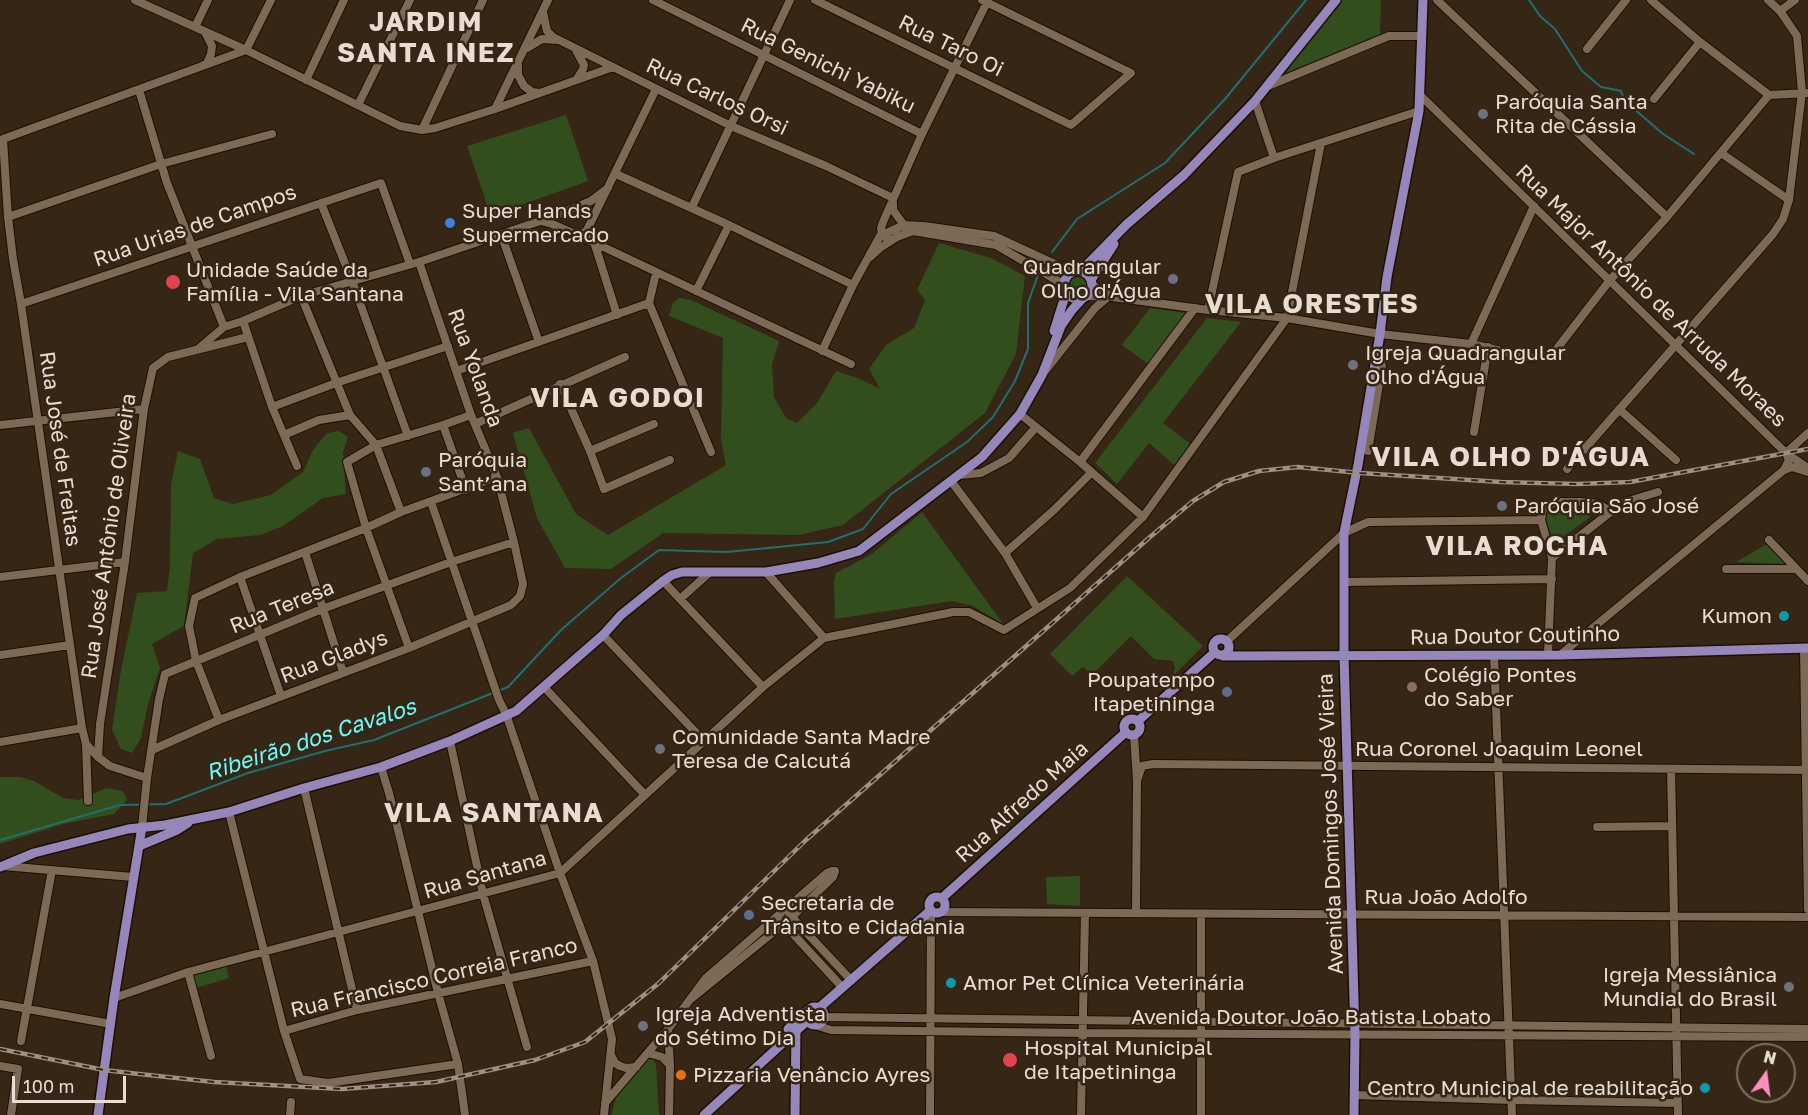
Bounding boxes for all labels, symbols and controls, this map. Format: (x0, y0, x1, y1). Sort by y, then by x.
district label: JARDIM SANTA INEZ (337, 6, 515, 69)
street label: Rua Taro Oi (894, 10, 1008, 82)
street label: Rua Genichi Yabiku (737, 13, 919, 119)
street label: Rua Carlos Orsi (642, 53, 792, 141)
place label: Paróquia Santa Rita de Cássia (1495, 89, 1648, 139)
marker: Paróquia Santa Rita de Cássia (1476, 107, 1490, 121)
street label: Rua Major Antônio de Arruda Moraes (1510, 160, 1792, 432)
street label: Rua Urias de Campos (90, 179, 300, 273)
place label: Super Hands Supermercado (462, 198, 609, 248)
marker: Super Hands Supermercado (443, 216, 457, 230)
place label: Quadrangular Olho d'Água (1023, 254, 1161, 304)
place label: Unidade Saúde da Família - Vila Santana (186, 257, 404, 307)
marker: Quadrangular Olho d'Água (1166, 272, 1180, 286)
marker: Unidade Saúde da Família - Vila Santana (164, 273, 182, 291)
district label: VILA ORESTES (1205, 288, 1419, 320)
street label: Rua Yolanda (442, 305, 508, 431)
place label: Igreja Quadrangular Olho d'Água (1365, 340, 1566, 390)
street label: Rua José de Freitas (34, 350, 86, 548)
marker: Igreja Quadrangular Olho d'Água (1346, 358, 1360, 372)
district label: VILA GODOI (530, 382, 706, 414)
street label: Rua José Antônio de Oliveira (76, 392, 142, 680)
district label: VILA OLHO D'ÁGUA (1371, 441, 1651, 473)
place label: Paróquia Sant’ana (438, 447, 527, 497)
marker: Paróquia Sant’ana (419, 465, 433, 479)
place label: Paróquia São José (1514, 493, 1699, 519)
marker: Paróquia São José (1495, 499, 1509, 513)
district label: VILA ROCHA (1425, 530, 1609, 562)
street label: Rua Teresa (226, 575, 338, 639)
place label: Kumon (1701, 603, 1772, 629)
marker: Kumon (1777, 609, 1791, 623)
street label: Rua Doutor Coutinho (1410, 622, 1620, 650)
street label: Rua Gladys (277, 625, 391, 689)
place label: Colégio Pontes do Saber (1424, 662, 1577, 712)
place label: Poupatempo Itapetininga (1087, 667, 1215, 717)
street label: Avenida Domingos José Vieira (1313, 673, 1349, 975)
marker: Colégio Pontes do Saber (1405, 680, 1419, 694)
marker: Poupatempo Itapetininga (1220, 685, 1234, 699)
water label: Ribeirão dos Cavalos (203, 694, 419, 786)
place label: Comunidade Santa Madre Teresa de Calcutá (672, 724, 930, 774)
street label: Rua Alfredo Maia (951, 736, 1093, 868)
street label: Rua Coronel Joaquim Leonel (1355, 736, 1643, 762)
marker: Comunidade Santa Madre Teresa de Calcutá (653, 742, 667, 756)
district label: VILA SANTANA (384, 797, 604, 829)
street label: Rua Santana (421, 845, 549, 905)
street label: Rua João Adolfo (1364, 884, 1528, 910)
place label: Secretaria de Trânsito e Cidadania (761, 890, 965, 940)
marker: Secretaria de Trânsito e Cidadania (742, 908, 756, 922)
street label: Rua Francisco Correia Franco (288, 933, 580, 1023)
place label: Igreja Messiânica Mundial do Brasil (1603, 962, 1777, 1012)
place label: Amor Pet Clínica Veterinária (963, 970, 1245, 996)
marker: Amor Pet Clínica Veterinária (944, 976, 958, 990)
marker: Igreja Messiânica Mundial do Brasil (1782, 980, 1796, 994)
place label: Igreja Adventista do Sétimo Dia (655, 1001, 826, 1051)
street label: Avenida Doutor João Batista Lobato (1131, 1004, 1491, 1030)
marker: Igreja Adventista do Sétimo Dia (636, 1019, 650, 1033)
place label: Hospital Municipal de Itapetininga (1024, 1035, 1212, 1085)
north arrow (1736, 1043, 1796, 1103)
text: N (1762, 1046, 1778, 1069)
marker: Hospital Municipal de Itapetininga (1001, 1051, 1019, 1069)
place label: Pizzaria Venâncio Ayres (693, 1062, 930, 1088)
scale bar (15, 1064, 129, 1102)
marker: Pizzaria Venâncio Ayres (674, 1068, 688, 1082)
text: 100 m (23, 1075, 74, 1097)
place label: Centro Municipal de reabilitação (1367, 1075, 1693, 1101)
marker: Centro Municipal de reabilitação (1698, 1081, 1712, 1095)

